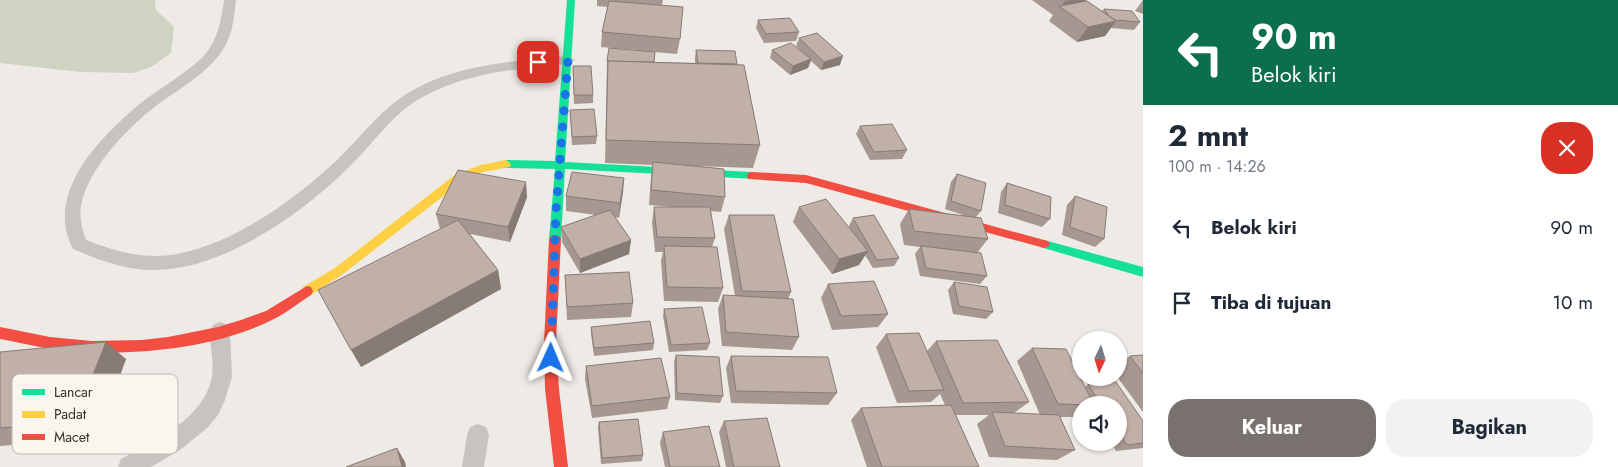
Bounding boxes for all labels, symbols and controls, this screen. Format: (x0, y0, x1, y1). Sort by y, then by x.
text: 90 m (1251, 12, 1337, 62)
icon: left (1168, 20, 1233, 85)
pin (517, 41, 559, 83)
icon: arrive (524, 48, 552, 76)
text: Belok kiri (1251, 58, 1337, 90)
text: 2 mnt (1168, 114, 1248, 157)
button: close (1541, 122, 1593, 174)
text: 100 m · 14:26 (1168, 155, 1266, 178)
icon: left (1168, 214, 1196, 242)
text: Belok kiri (1211, 214, 1297, 241)
text: 90 m (1550, 214, 1593, 241)
icon: arrive (1168, 289, 1196, 317)
text: Tiba di tujuan (1211, 289, 1331, 316)
text: 10 m (1553, 289, 1593, 316)
position arrow (524, 331, 576, 383)
north arrow (1072, 331, 1128, 386)
map controls (1072, 331, 1127, 451)
legend (12, 374, 178, 454)
text: Lancar (54, 382, 93, 402)
button: sound (1072, 396, 1127, 451)
button: Keluar (1168, 399, 1376, 457)
button: Bagikan (1386, 399, 1593, 457)
text: Padat (54, 404, 87, 424)
text: Macet (54, 427, 90, 447)

